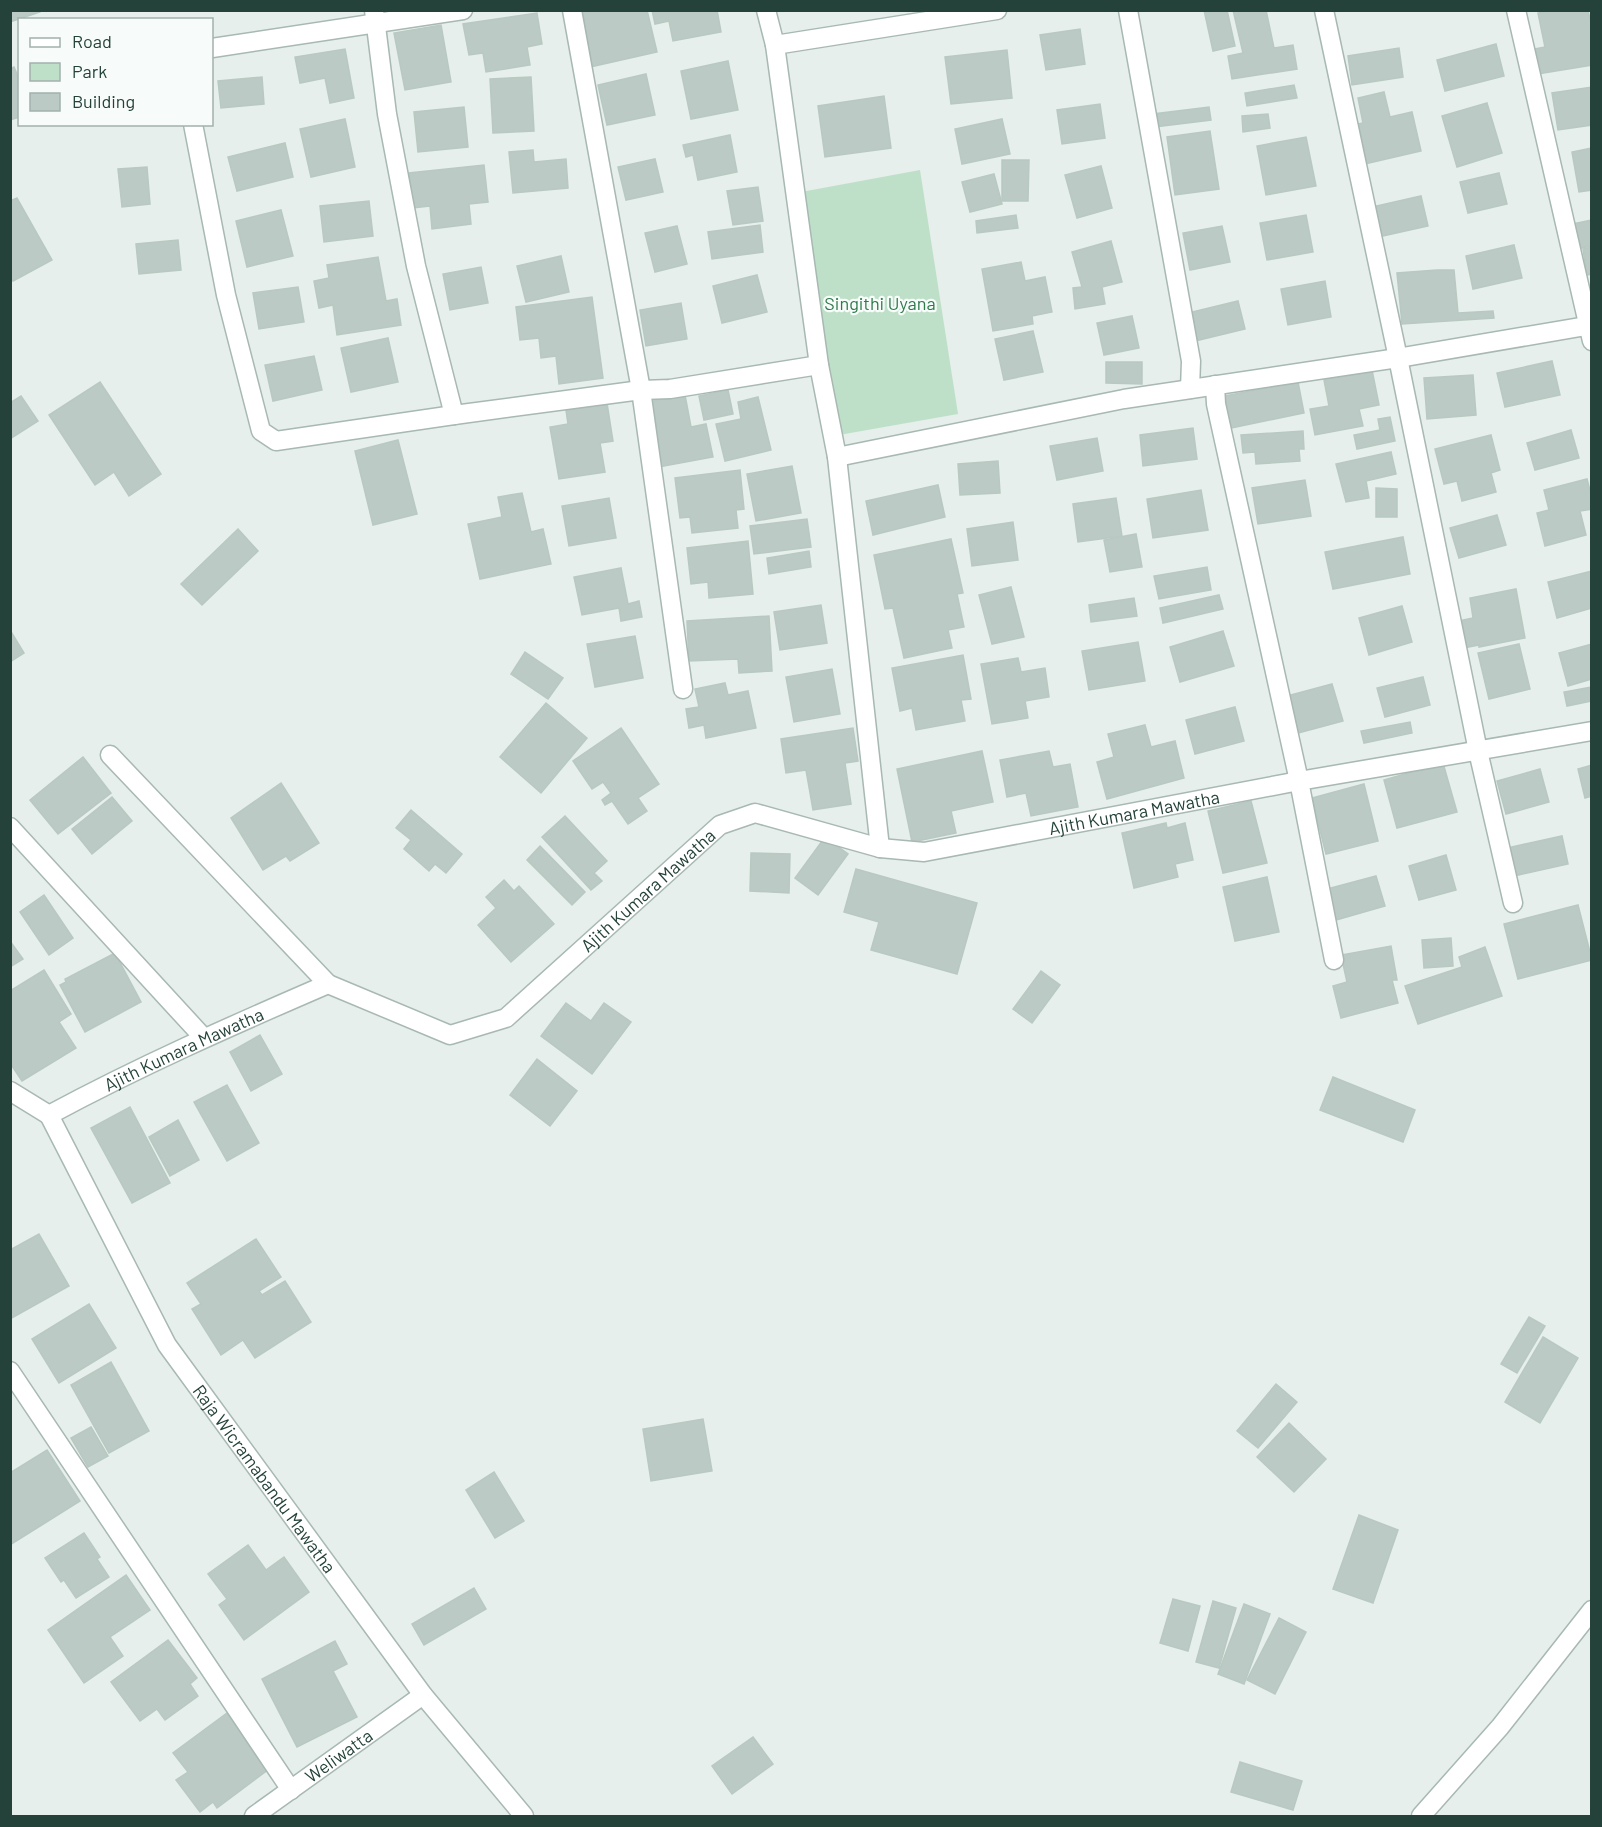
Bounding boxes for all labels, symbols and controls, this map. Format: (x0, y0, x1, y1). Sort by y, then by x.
legend (18, 18, 213, 126)
text: Road (72, 30, 112, 52)
text: Park (72, 60, 107, 82)
text: Building (72, 90, 135, 112)
park label: Singithi Uyana (824, 292, 936, 314)
street label: Ajith Kumara Mawatha (1047, 785, 1221, 839)
street label: Ajith Kumara Mawatha (576, 824, 719, 956)
street label: Ajith Kumara Mawatha (100, 1003, 267, 1096)
street label: Raja Wicramabandu Mawatha (188, 1380, 341, 1577)
street label: Weliwatta (301, 1724, 376, 1787)

